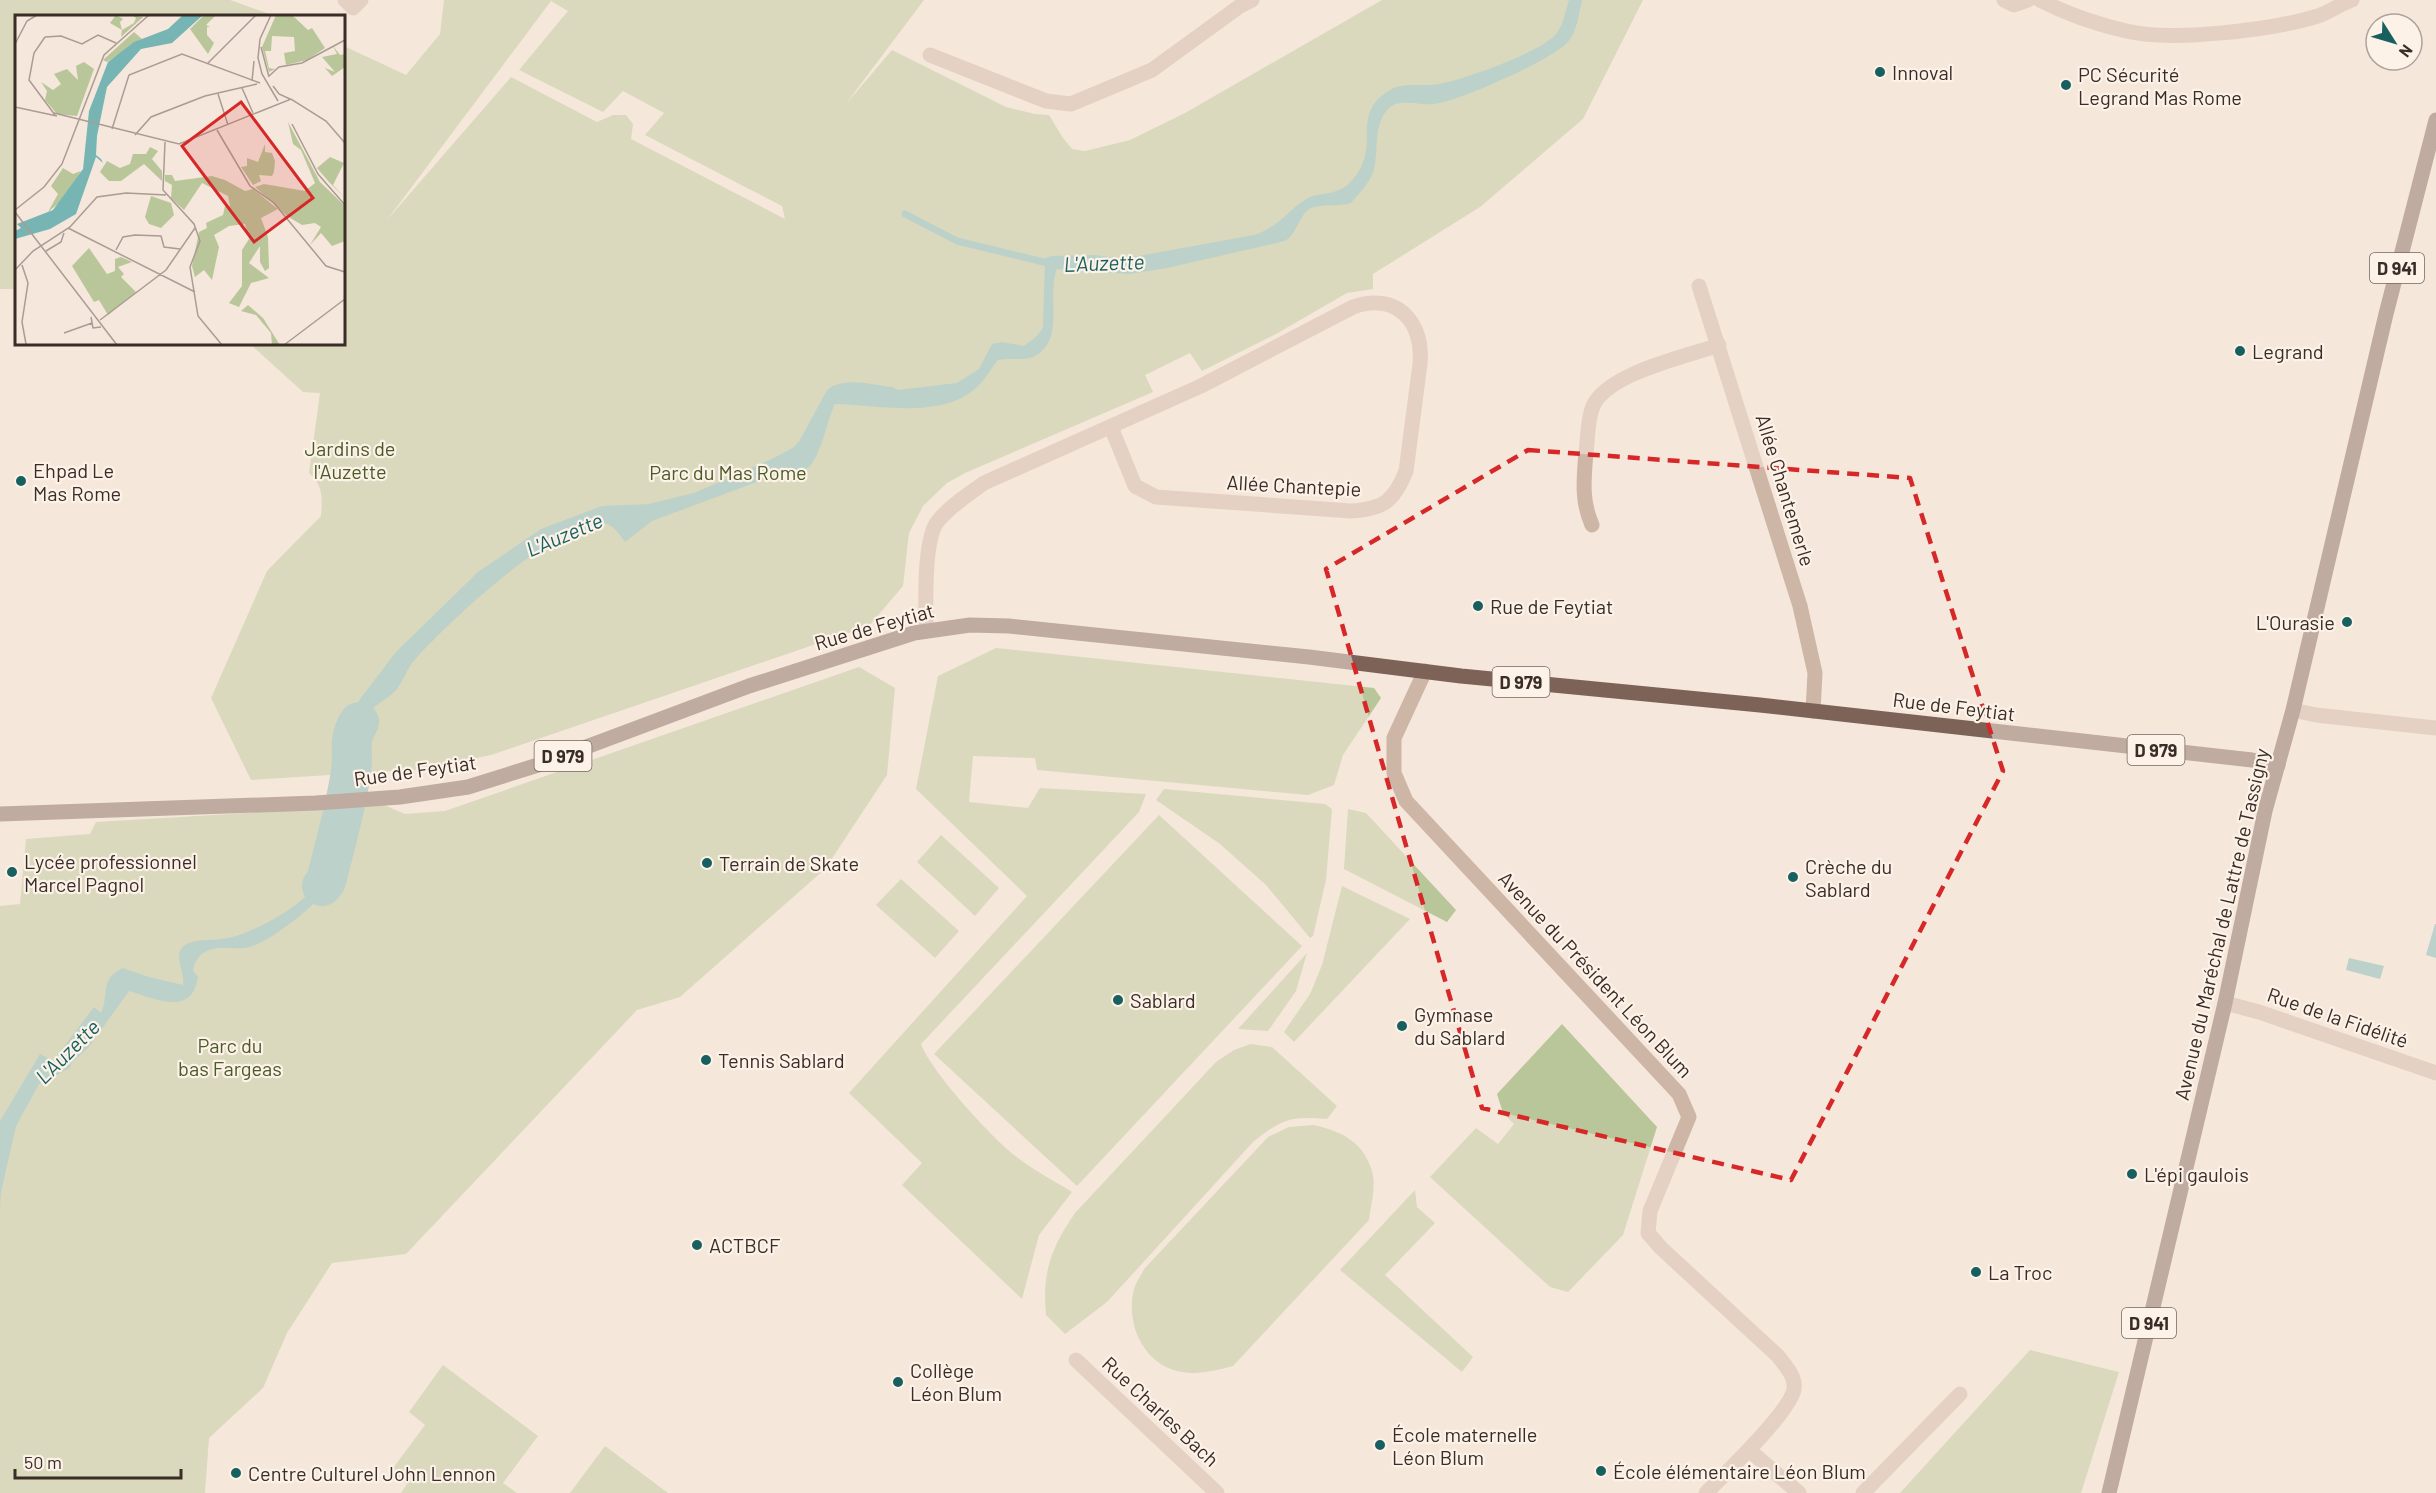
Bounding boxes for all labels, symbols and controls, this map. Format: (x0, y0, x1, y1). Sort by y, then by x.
north arrow (2364, 12, 2424, 72)
inset map (15, 15, 345, 345)
text: N (2396, 41, 2417, 61)
place label: Innoval (1892, 60, 1953, 84)
place label: PC Sécurité Legrand Mas Rome (2078, 62, 2242, 109)
marker: Innoval (1873, 65, 1887, 79)
marker: PC Sécurité Legrand Mas Rome (2059, 78, 2073, 92)
water label: L'Auzette (1063, 248, 1145, 276)
road number: D 941 (2370, 253, 2424, 283)
place label: Legrand (2252, 339, 2324, 363)
marker: Legrand (2233, 344, 2247, 358)
street label: Allée Chantemerle (1751, 411, 1821, 569)
park label: Jardins de l'Auzette (305, 436, 395, 483)
place label: Ehpad Le Mas Rome (33, 458, 121, 505)
park label: Parc du Mas Rome (649, 460, 807, 484)
street label: Allée Chantepie (1226, 469, 1362, 501)
marker: Ehpad Le Mas Rome (14, 474, 28, 488)
water label: L'Auzette (522, 507, 606, 561)
place label: Rue de Feytiat (1490, 594, 1613, 618)
street label: Rue de Feytiat (811, 597, 937, 655)
marker: Rue de Feytiat (1471, 599, 1485, 613)
place label: L'Ourasie (2256, 610, 2335, 634)
marker: L'Ourasie (2340, 615, 2354, 629)
road number: D 979 (1492, 667, 1550, 697)
street label: Rue de Feytiat (1891, 687, 2017, 725)
road number: D 979 (2128, 735, 2184, 765)
road number: D 979 (534, 741, 592, 771)
street label: Avenue du Maréchal de Lattre de Tassigny (2169, 746, 2273, 1102)
street label: Rue de Feytiat (352, 750, 478, 790)
place label: Lycée professionnel Marcel Pagnol (24, 849, 197, 896)
place label: Terrain de Skate (719, 851, 859, 875)
place label: Crèche du Sablard (1805, 854, 1892, 901)
marker: Terrain de Skate (700, 856, 714, 870)
marker: Lycée professionnel Marcel Pagnol (5, 865, 19, 879)
street label: Avenue du Président Léon Blum (1494, 866, 1698, 1082)
marker: Crèche du Sablard (1786, 870, 1800, 884)
street label: Rue de la Fidélité (2264, 982, 2412, 1052)
place label: Sablard (1130, 988, 1196, 1012)
marker: Sablard (1111, 993, 1125, 1007)
place label: Gymnase du Sablard (1414, 1002, 1505, 1049)
water label: L'Auzette (30, 1014, 104, 1088)
marker: Gymnase du Sablard (1395, 1019, 1409, 1033)
park label: Parc du bas Fargeas (178, 1033, 282, 1080)
place label: Tennis Sablard (718, 1048, 845, 1072)
marker: Tennis Sablard (699, 1053, 713, 1067)
place label: L'épi gaulois (2144, 1162, 2249, 1186)
marker: L'épi gaulois (2125, 1167, 2139, 1181)
place label: ACTBCF (709, 1233, 780, 1257)
marker: ACTBCF (690, 1238, 704, 1252)
place label: La Troc (1988, 1260, 2052, 1284)
marker: La Troc (1969, 1265, 1983, 1279)
road number: D 941 (2122, 1308, 2176, 1338)
street label: Rue Charles Bach (1098, 1351, 1224, 1471)
place label: Collège Léon Blum (910, 1358, 1002, 1405)
marker: Collège Léon Blum (891, 1375, 905, 1389)
place label: École maternelle Léon Blum (1392, 1422, 1537, 1469)
marker: École maternelle Léon Blum (1373, 1438, 1387, 1452)
scale bar (15, 1442, 182, 1480)
text: 50 m (24, 1451, 62, 1473)
place label: École élémentaire Léon Blum (1613, 1459, 1866, 1483)
place label: Centre Culturel John Lennon (248, 1461, 496, 1485)
marker: École élémentaire Léon Blum (1594, 1464, 1608, 1478)
marker: Centre Culturel John Lennon (229, 1466, 243, 1480)

